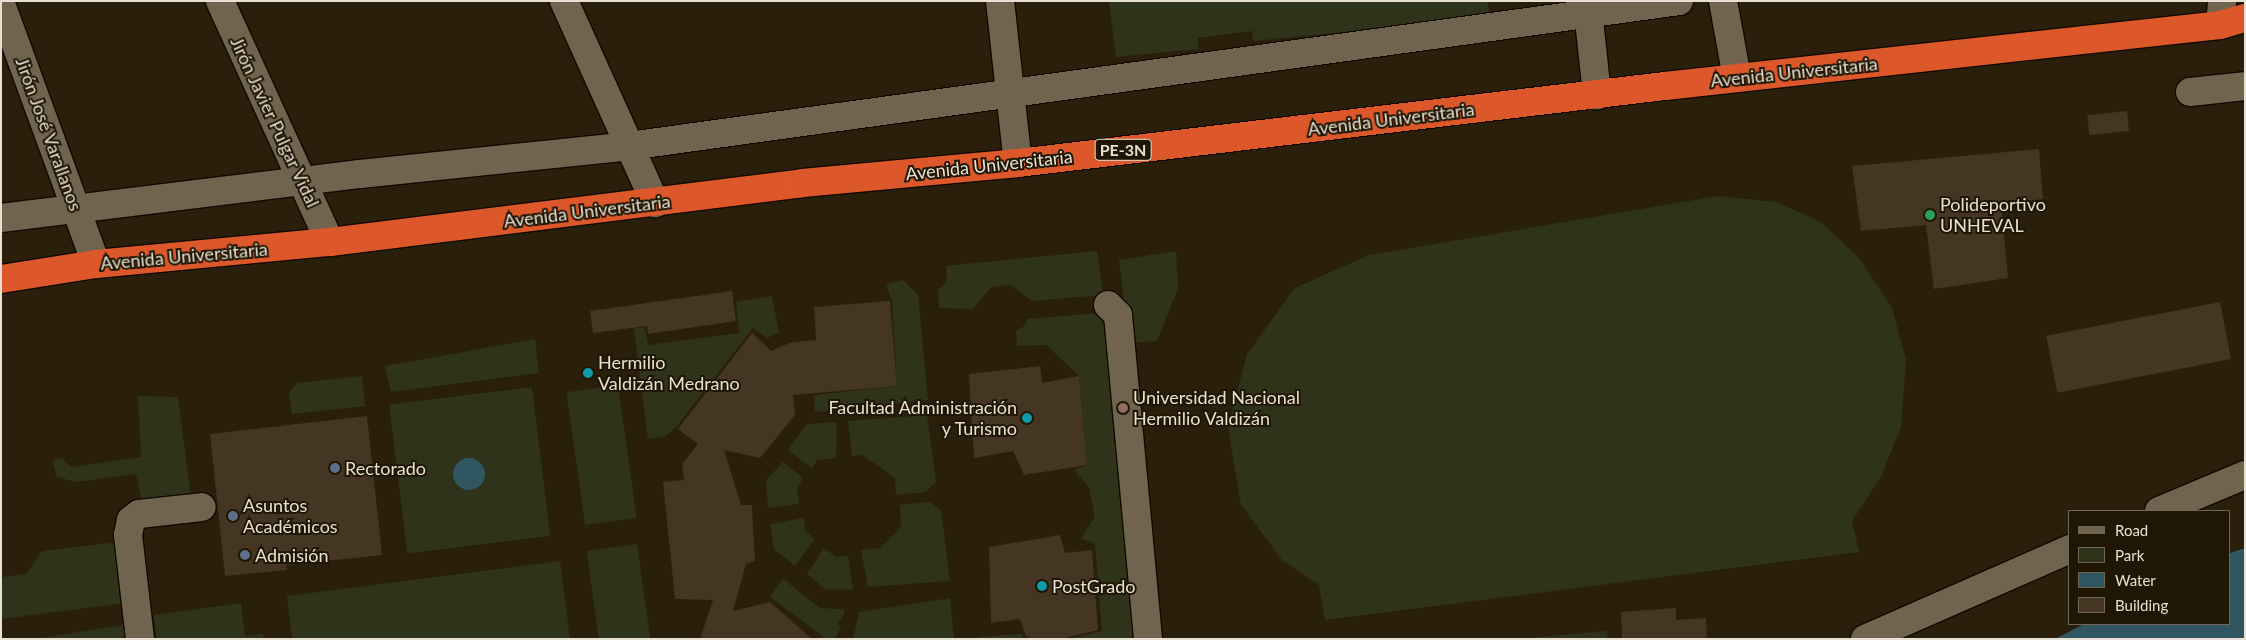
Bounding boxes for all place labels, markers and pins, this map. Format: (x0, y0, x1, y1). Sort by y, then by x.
place label: Polideportivo UNHEVAL (1940, 194, 2046, 236)
marker: Polideportivo UNHEVAL (1924, 209, 1936, 221)
place label: Hermilio Valdizán Medrano (598, 352, 740, 394)
marker: Hermilio Valdizán Medrano (582, 367, 594, 379)
place label: Universidad Nacional Hermilio Valdizán (1133, 387, 1300, 429)
place label: Facultad Administración y Turismo (828, 397, 1017, 439)
marker: Universidad Nacional Hermilio Valdizán (1117, 402, 1129, 414)
marker: Facultad Administración y Turismo (1021, 412, 1033, 424)
place label: Rectorado (345, 457, 426, 479)
marker: Rectorado (329, 462, 341, 474)
place label: Asuntos Académicos (243, 495, 338, 538)
marker: Asuntos Académicos (227, 510, 239, 522)
place label: Admisión (255, 544, 329, 566)
marker: Admisión (239, 549, 251, 561)
place label: PostGrado (1052, 575, 1135, 597)
marker: PostGrado (1036, 580, 1048, 592)

